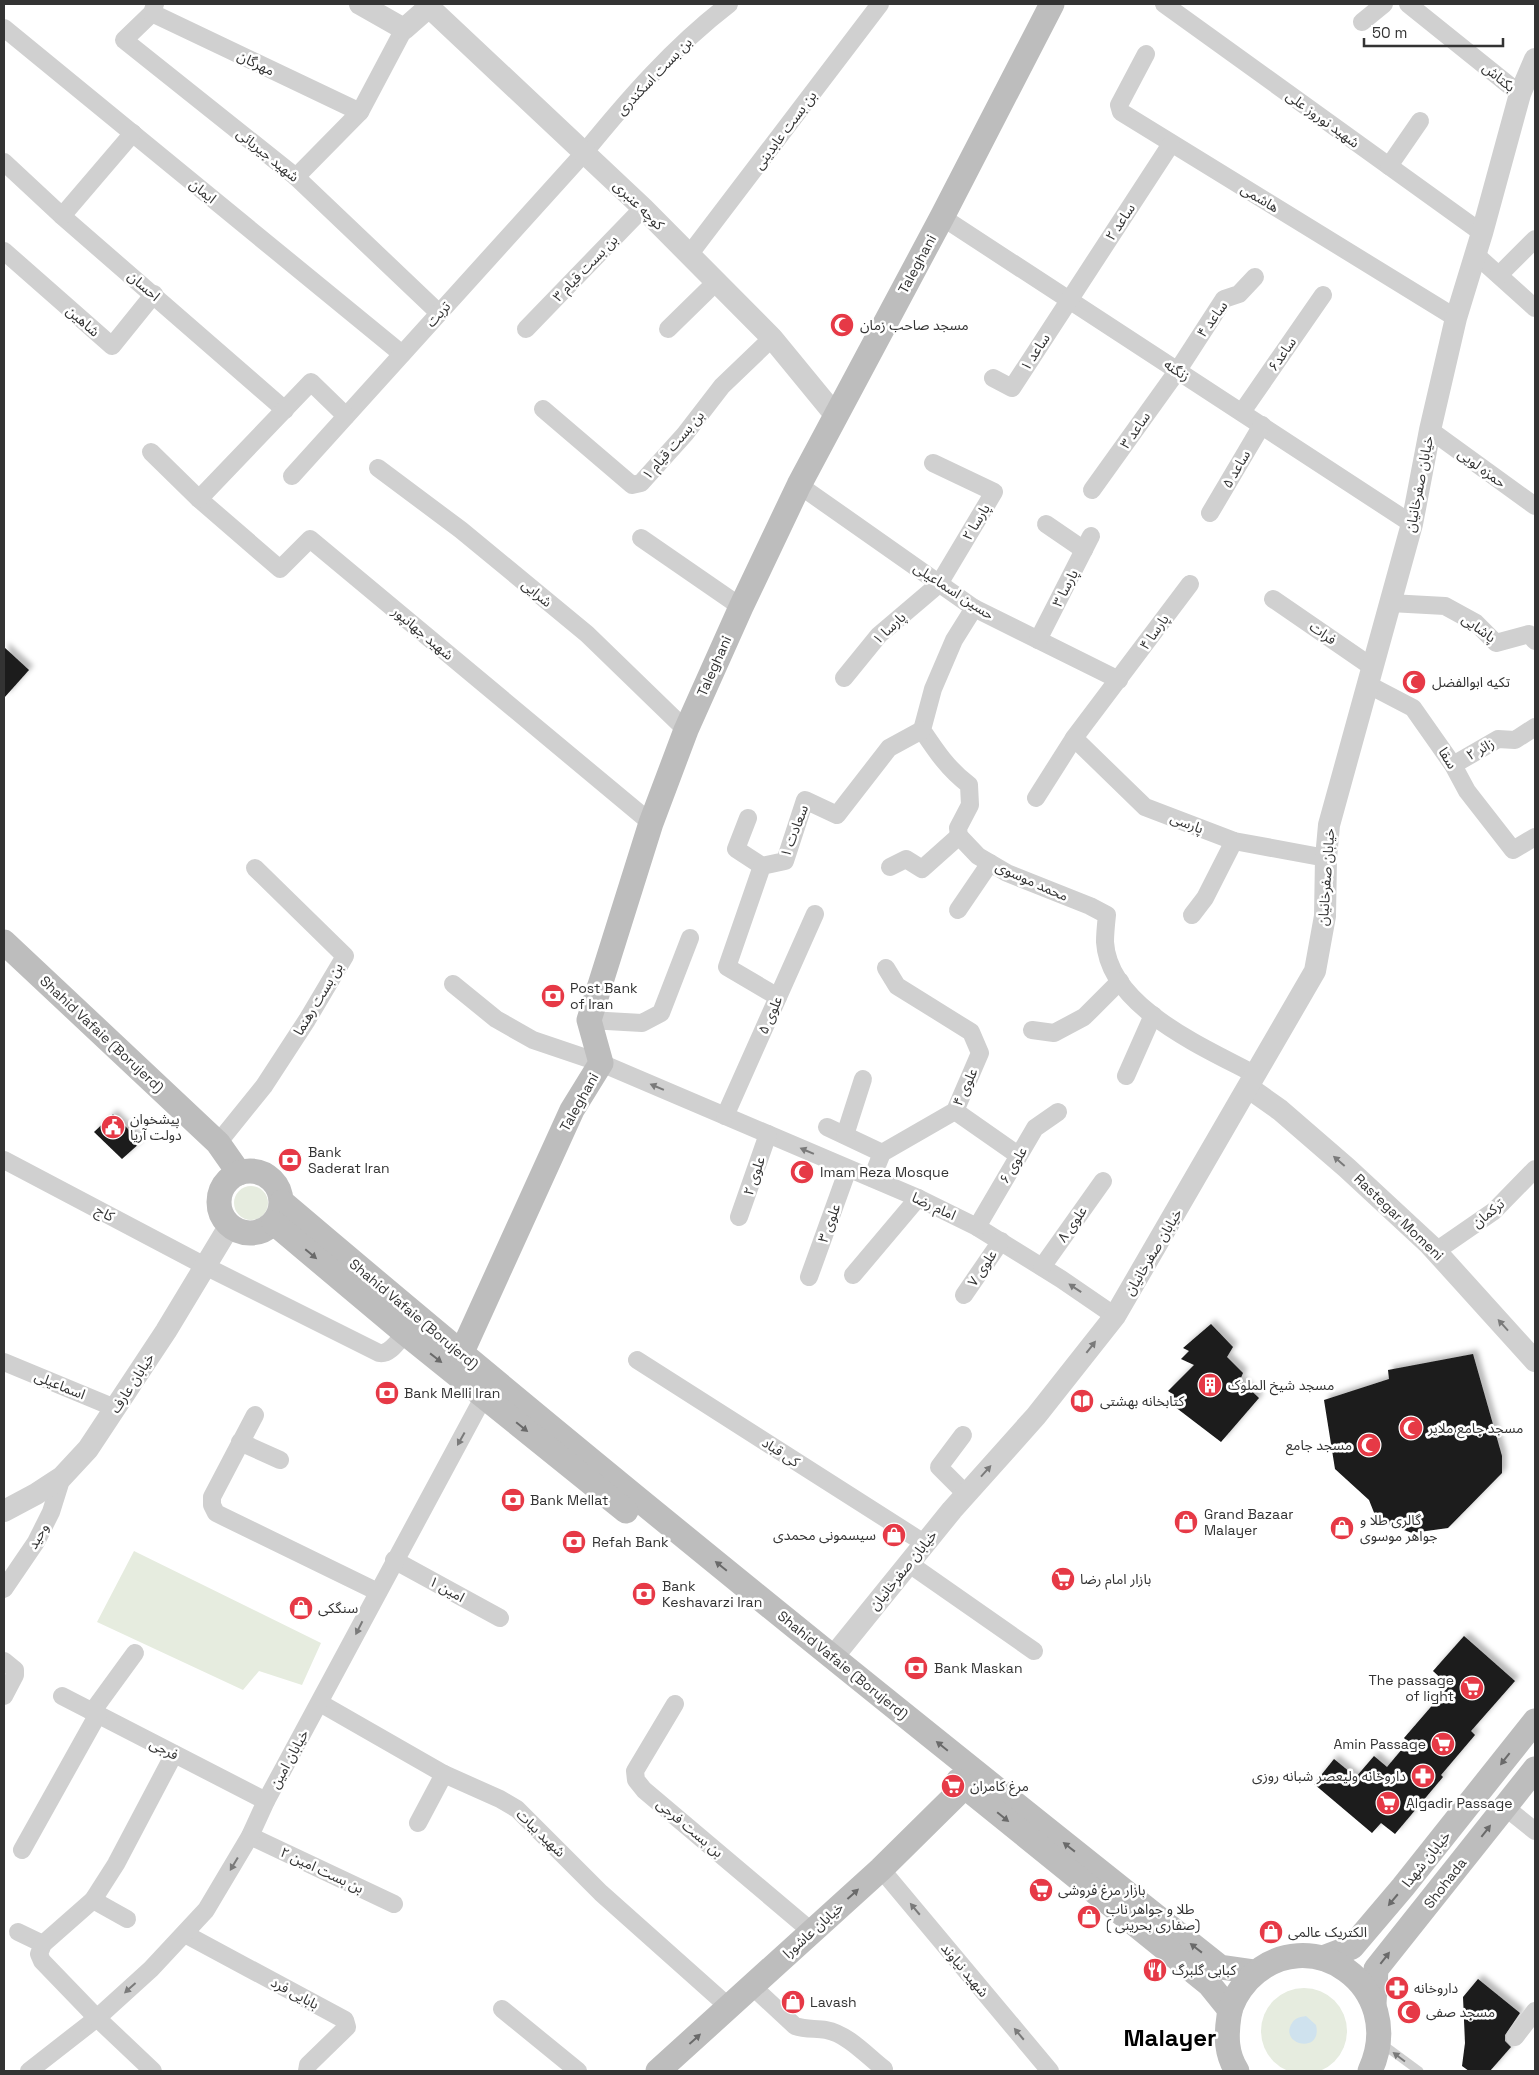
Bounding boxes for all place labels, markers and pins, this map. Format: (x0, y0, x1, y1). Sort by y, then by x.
mosque icon: مسجد صاحب زمان (829, 312, 855, 338)
place label: مسجد صاحب زمان (860, 316, 969, 334)
mosque icon: تکیه ابوالفضل (1401, 669, 1427, 695)
place label: تکیه ابوالفضل (1432, 673, 1510, 691)
place label: Post Bank of Iran (570, 979, 638, 1013)
bank icon: Post Bank of Iran (540, 983, 566, 1009)
place label: پیشخوان دولت آریا (130, 1110, 182, 1144)
public building icon: پیشخوان دولت آریا (100, 1114, 126, 1140)
place label: Bank Saderat Iran (308, 1143, 390, 1177)
bank icon: Bank Saderat Iran (277, 1147, 303, 1173)
mosque icon: Imam Reza Mosque (789, 1159, 815, 1185)
place label: Imam Reza Mosque (820, 1163, 949, 1181)
building icon: مسجد شیخ الملوک (1197, 1372, 1223, 1398)
place label: مسجد شیخ الملوک (1228, 1376, 1334, 1396)
bank icon: Bank Melli Iran (374, 1380, 400, 1406)
place label: Bank Melli Iran (404, 1384, 500, 1402)
library icon: کتابخانه بهشتی (1069, 1388, 1095, 1414)
place label: کتابخانه بهشتی (1100, 1392, 1185, 1410)
mosque icon: مسجد جامع ملایر (1398, 1415, 1424, 1441)
place label: مسجد جامع ملایر (1427, 1419, 1523, 1439)
mosque icon: مسجد جامع (1356, 1432, 1382, 1458)
place label: مسجد جامع (1286, 1436, 1352, 1456)
bank icon: Bank Mellat (500, 1487, 526, 1513)
place label: Bank Mellat (530, 1491, 608, 1509)
place label: Grand Bazaar Malayer (1204, 1505, 1293, 1539)
shop icon: Grand Bazaar Malayer (1173, 1509, 1199, 1535)
place label: گالری طلا و جواهر موسوی (1360, 1511, 1438, 1545)
shop icon: گالری طلا و جواهر موسوی (1329, 1515, 1355, 1541)
shop icon: سیسمونی محمدی (881, 1522, 907, 1548)
place label: سیسمونی محمدی (773, 1526, 876, 1544)
bank icon: Refah Bank (561, 1529, 587, 1555)
place label: Refah Bank (592, 1533, 669, 1551)
supermarket icon: بازار امام رضا (1050, 1566, 1076, 1592)
place label: بازار امام رضا (1080, 1570, 1151, 1590)
place label: Bank Keshavarzi Iran (662, 1577, 762, 1611)
bank icon: Bank Keshavarzi Iran (631, 1581, 657, 1607)
shop icon: سنگکی (288, 1595, 314, 1621)
place label: سنگکی (318, 1599, 358, 1617)
bank icon: Bank Maskan (903, 1655, 929, 1681)
place label: Bank Maskan (934, 1659, 1023, 1677)
place label: The passage of light (1368, 1671, 1454, 1705)
supermarket icon: The passage of light (1459, 1675, 1485, 1701)
supermarket icon: Amin Passage (1430, 1731, 1456, 1757)
place label: Amin Passage (1333, 1735, 1426, 1753)
pharmacy icon: داروخانه ولیعصر شبانه روزی (1410, 1763, 1436, 1789)
place label: داروخانه ولیعصر شبانه روزی (1252, 1767, 1406, 1785)
supermarket icon: مرغ کامران (940, 1773, 966, 1799)
place label: مرغ کامران (970, 1777, 1029, 1797)
supermarket icon: Algadir Passage (1375, 1790, 1401, 1816)
place label: Algadir Passage (1406, 1794, 1513, 1812)
supermarket icon: بازار مرغ فروشی (1028, 1877, 1054, 1903)
place label: بازار مرغ فروشی (1058, 1881, 1146, 1901)
place label: طلا و جواهر ناب ( صفاری بحرینی) (1106, 1900, 1200, 1934)
shop icon: طلا و جواهر ناب ( صفاری بحرینی) (1076, 1904, 1102, 1930)
shop icon: الکتریک عالمی (1258, 1919, 1284, 1945)
place label: الکتریک عالمی (1288, 1923, 1367, 1941)
restaurant icon: کبابی گلبرگ (1142, 1957, 1168, 1983)
place label: کبابی گلبرگ (1172, 1961, 1237, 1979)
pharmacy icon: داروخانه (1384, 1975, 1410, 2001)
place label: داروخانه (1414, 1979, 1459, 1997)
shop icon: Lavash (780, 1989, 806, 2015)
place label: Lavash (810, 1993, 857, 2011)
mosque icon: مسجد صفی (1396, 1999, 1422, 2025)
place label: مسجد صفی (1426, 2003, 1495, 2021)

